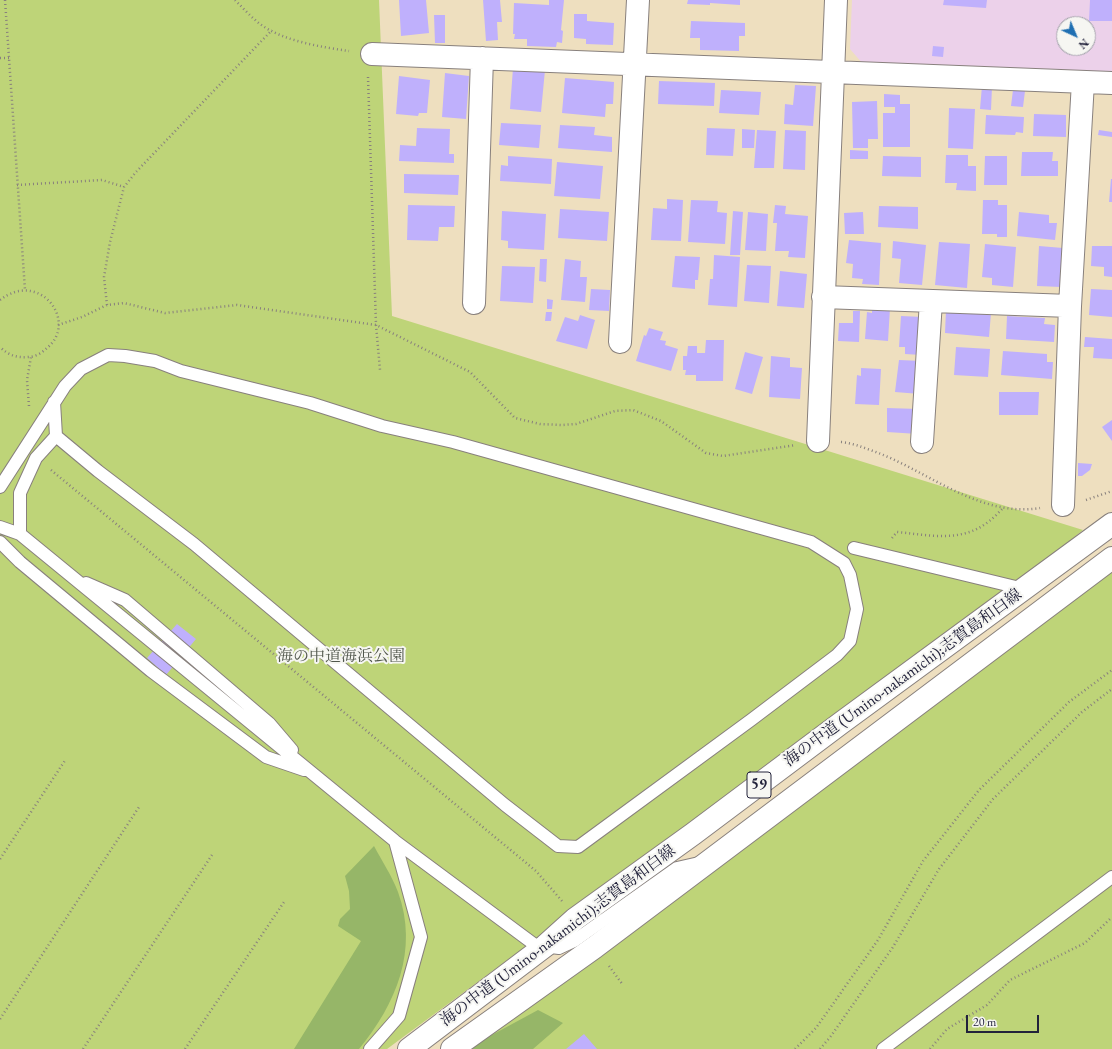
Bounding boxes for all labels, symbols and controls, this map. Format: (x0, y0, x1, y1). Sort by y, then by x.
north arrow (1056, 16, 1096, 56)
text: N (1076, 36, 1092, 52)
street label: 海の中道 (Umino-nakamichi);志賀島和白線 (780, 585, 1026, 771)
park label: 海の中道海浜公園 (277, 647, 405, 667)
road number: 59 (747, 772, 771, 798)
street label: 海の中道 (Umino-nakamichi);志賀島和白線 (437, 841, 679, 1031)
scale bar (968, 1007, 1041, 1033)
text: 20 m (973, 1014, 996, 1030)

